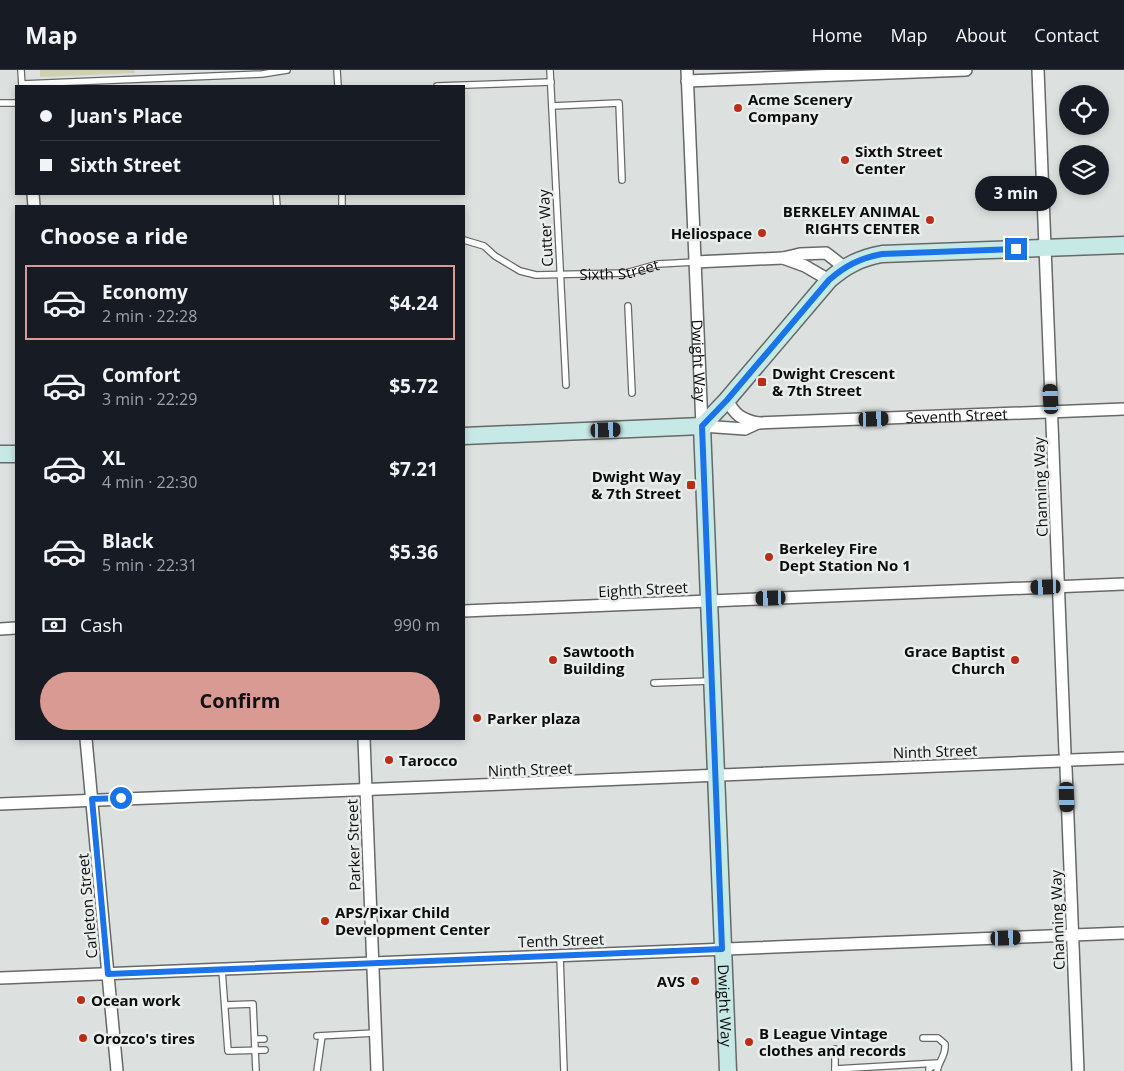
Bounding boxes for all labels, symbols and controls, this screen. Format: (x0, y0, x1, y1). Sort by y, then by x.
text: Map (25, 18, 77, 51)
text: Home (812, 23, 862, 47)
text: Map (890, 23, 928, 47)
text: About (956, 23, 1006, 47)
text: Contact (1034, 23, 1099, 47)
map controls (1059, 85, 1109, 195)
button: locate (1059, 85, 1109, 135)
place label: Acme Scenery Company (748, 89, 853, 126)
marker: Acme Scenery Company (732, 102, 744, 114)
text: Juan's Place (70, 103, 182, 129)
place label: Sixth Street Center (855, 141, 943, 178)
button: layers (1059, 145, 1109, 195)
text: Sixth Street (70, 152, 181, 178)
marker: Sixth Street Center (839, 154, 851, 166)
callout: 3 min (975, 176, 1057, 212)
text: 3 min (994, 182, 1038, 204)
street label: Cutter Way (533, 188, 557, 267)
place label: BERKELEY ANIMAL RIGHTS CENTER (783, 201, 920, 238)
marker: BERKELEY ANIMAL RIGHTS CENTER (924, 214, 936, 226)
text: Choose a ride (40, 220, 188, 250)
place label: Heliospace (671, 223, 752, 243)
marker: Heliospace (756, 227, 768, 239)
route end (1005, 238, 1027, 260)
street label: Sixth Street (579, 254, 661, 284)
text: Economy (102, 279, 188, 305)
icon: car (42, 280, 87, 325)
text: $4.24 (389, 290, 438, 316)
text: 2 min · 22:28 (102, 305, 197, 327)
street label: Dwight Way (688, 319, 711, 403)
text: Comfort (102, 362, 181, 388)
icon: car (42, 363, 87, 408)
place label: Dwight Crescent & 7th Street (772, 363, 895, 400)
text: $5.72 (389, 373, 438, 399)
marker: Dwight Crescent & 7th Street (756, 376, 768, 388)
car (1042, 384, 1059, 414)
text: 3 min · 22:29 (102, 388, 197, 410)
street label: Seventh Street (905, 403, 1008, 427)
car (858, 411, 889, 427)
car (590, 422, 621, 438)
street label: Channing Way (1028, 436, 1052, 537)
text: XL (102, 445, 125, 471)
icon: car (42, 446, 87, 491)
text: $7.21 (389, 456, 438, 482)
place label: Dwight Way & 7th Street (591, 466, 681, 503)
text: 4 min · 22:30 (102, 471, 197, 493)
marker: Dwight Way & 7th Street (685, 479, 697, 491)
text: Black (102, 528, 154, 554)
icon: car (42, 529, 87, 574)
place label: Berkeley Fire Dept Station No 1 (779, 538, 911, 575)
text: $5.36 (389, 539, 438, 565)
marker: Berkeley Fire Dept Station No 1 (763, 551, 775, 563)
text: 5 min · 22:31 (102, 554, 197, 576)
street label: Eighth Street (598, 577, 688, 601)
car (1030, 579, 1061, 595)
car (755, 590, 786, 606)
icon: cash (40, 611, 68, 639)
text: Cash (80, 612, 123, 638)
text: 990 m (394, 614, 440, 636)
place label: Sawtooth Building (563, 641, 635, 678)
place label: Grace Baptist Church (904, 641, 1005, 678)
marker: Sawtooth Building (547, 654, 559, 666)
marker: Grace Baptist Church (1009, 654, 1021, 666)
button: Confirm (40, 672, 440, 730)
place label: Parker plaza (487, 708, 581, 728)
marker: Parker plaza (471, 712, 483, 724)
street label: Ninth Street (892, 740, 978, 762)
place label: Tarocco (399, 750, 458, 770)
marker: Tarocco (383, 754, 395, 766)
street label: Ninth Street (487, 758, 573, 780)
car (1058, 782, 1075, 812)
route start (110, 787, 132, 809)
street label: Parker Street (341, 799, 365, 891)
street label: Carleton Street (72, 853, 102, 959)
street label: Channing Way (1045, 869, 1069, 970)
place label: APS/Pixar Child Development Center (335, 902, 490, 939)
marker: APS/Pixar Child Development Center (319, 915, 331, 927)
street label: Tenth Street (518, 929, 604, 951)
car (990, 930, 1021, 946)
street label: Dwight Way (714, 964, 737, 1048)
place label: AVS (657, 971, 685, 991)
marker: AVS (689, 975, 701, 987)
place label: Ocean work (91, 990, 181, 1010)
marker: Ocean work (75, 994, 87, 1006)
place label: B League Vintage clothes and records (759, 1023, 906, 1060)
place label: Orozco's tires (93, 1028, 195, 1048)
marker: Orozco's tires (77, 1032, 89, 1044)
marker: B League Vintage clothes and records (743, 1036, 755, 1048)

